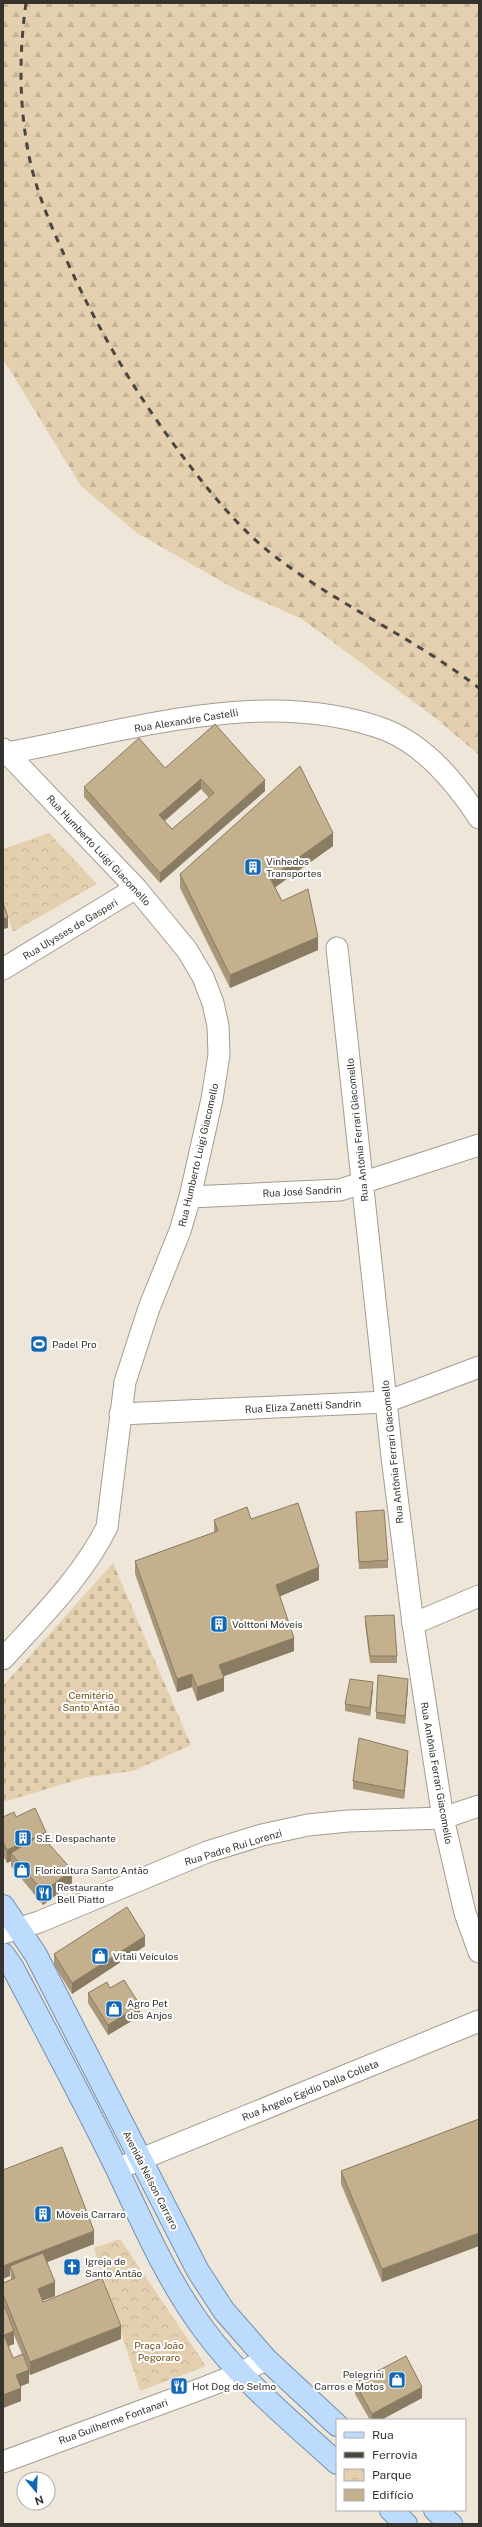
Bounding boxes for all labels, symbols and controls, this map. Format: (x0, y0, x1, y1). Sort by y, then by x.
street label: Rua Alexandre Castelli (133, 706, 239, 734)
street label: Rua Humberto Luigi Giacomello (44, 792, 154, 908)
place label: Vinhedos Transportes (266, 855, 321, 879)
building icon: Vinhedos Transportes (243, 857, 263, 877)
street label: Rua Ulysses de Gasperi (20, 896, 120, 962)
street label: Rua Antônia Ferrari Giacomello (343, 1057, 371, 1202)
street label: Rua Humberto Luigi Giacomello (176, 1082, 220, 1228)
street label: Rua José Sandrin (262, 1183, 342, 1199)
sports icon: Padel Pro (29, 1334, 49, 1354)
place label: Padel Pro (52, 1338, 97, 1350)
street label: Rua Antônia Ferrari Giacomello (378, 1379, 406, 1524)
street label: Rua Eliza Zanetti Sandrin (245, 1397, 362, 1415)
building icon: Volttoni Móveis (209, 1614, 229, 1634)
place label: Volttoni Móveis (232, 1618, 303, 1630)
park label: Cemitério Santo Antão (62, 1689, 120, 1713)
street label: Rua Antônia Ferrari Giacomello (419, 1701, 455, 1845)
street label: Rua Padre Rui Lorenzi (183, 1826, 283, 1868)
building icon: S.E. Despachante (13, 1828, 33, 1848)
place label: S.E. Despachante (36, 1832, 116, 1844)
shop icon: Floricultura Santo Antão (12, 1860, 32, 1880)
place label: Floricultura Santo Antão (35, 1864, 149, 1876)
place label: Restaurante Bell Piatto (57, 1881, 114, 1905)
restaurant icon: Restaurante Bell Piatto (34, 1883, 54, 1903)
shop icon: Vitali Veículos (90, 1946, 110, 1966)
place label: Vitali Veículos (113, 1950, 178, 1962)
place label: Agro Pet dos Anjos (127, 1997, 172, 2021)
shop icon: Agro Pet dos Anjos (104, 1999, 124, 2019)
street label: Rua Ângelo Egídio Dalla Colleta (240, 2057, 380, 2123)
street label: Avenida Nelson Carraro (121, 2129, 181, 2232)
building icon: Móveis Carraro (33, 2204, 53, 2224)
place label: Móveis Carraro (56, 2208, 126, 2220)
place label: Igreja de Santo Antão (85, 2255, 143, 2279)
church icon: Igreja de Santo Antão (62, 2257, 82, 2277)
park label: Praça João Pegoraro (134, 2339, 184, 2363)
place label: Pelegrini Carros e Motos (314, 2368, 384, 2392)
shop icon: Pelegrini Carros e Motos (387, 2370, 407, 2390)
restaurant icon: Hot Dog do Selmo (169, 2376, 189, 2396)
place label: Hot Dog do Selmo (192, 2380, 276, 2392)
street label: Rua Guilherme Fontanari (57, 2396, 169, 2446)
legend (336, 2419, 466, 2511)
text: Rua (372, 2428, 394, 2442)
text: Ferrovia (372, 2448, 417, 2462)
text: Parque (372, 2468, 412, 2482)
north arrow (16, 2471, 56, 2511)
text: Edifício (372, 2488, 414, 2502)
text: N (33, 2493, 45, 2508)

